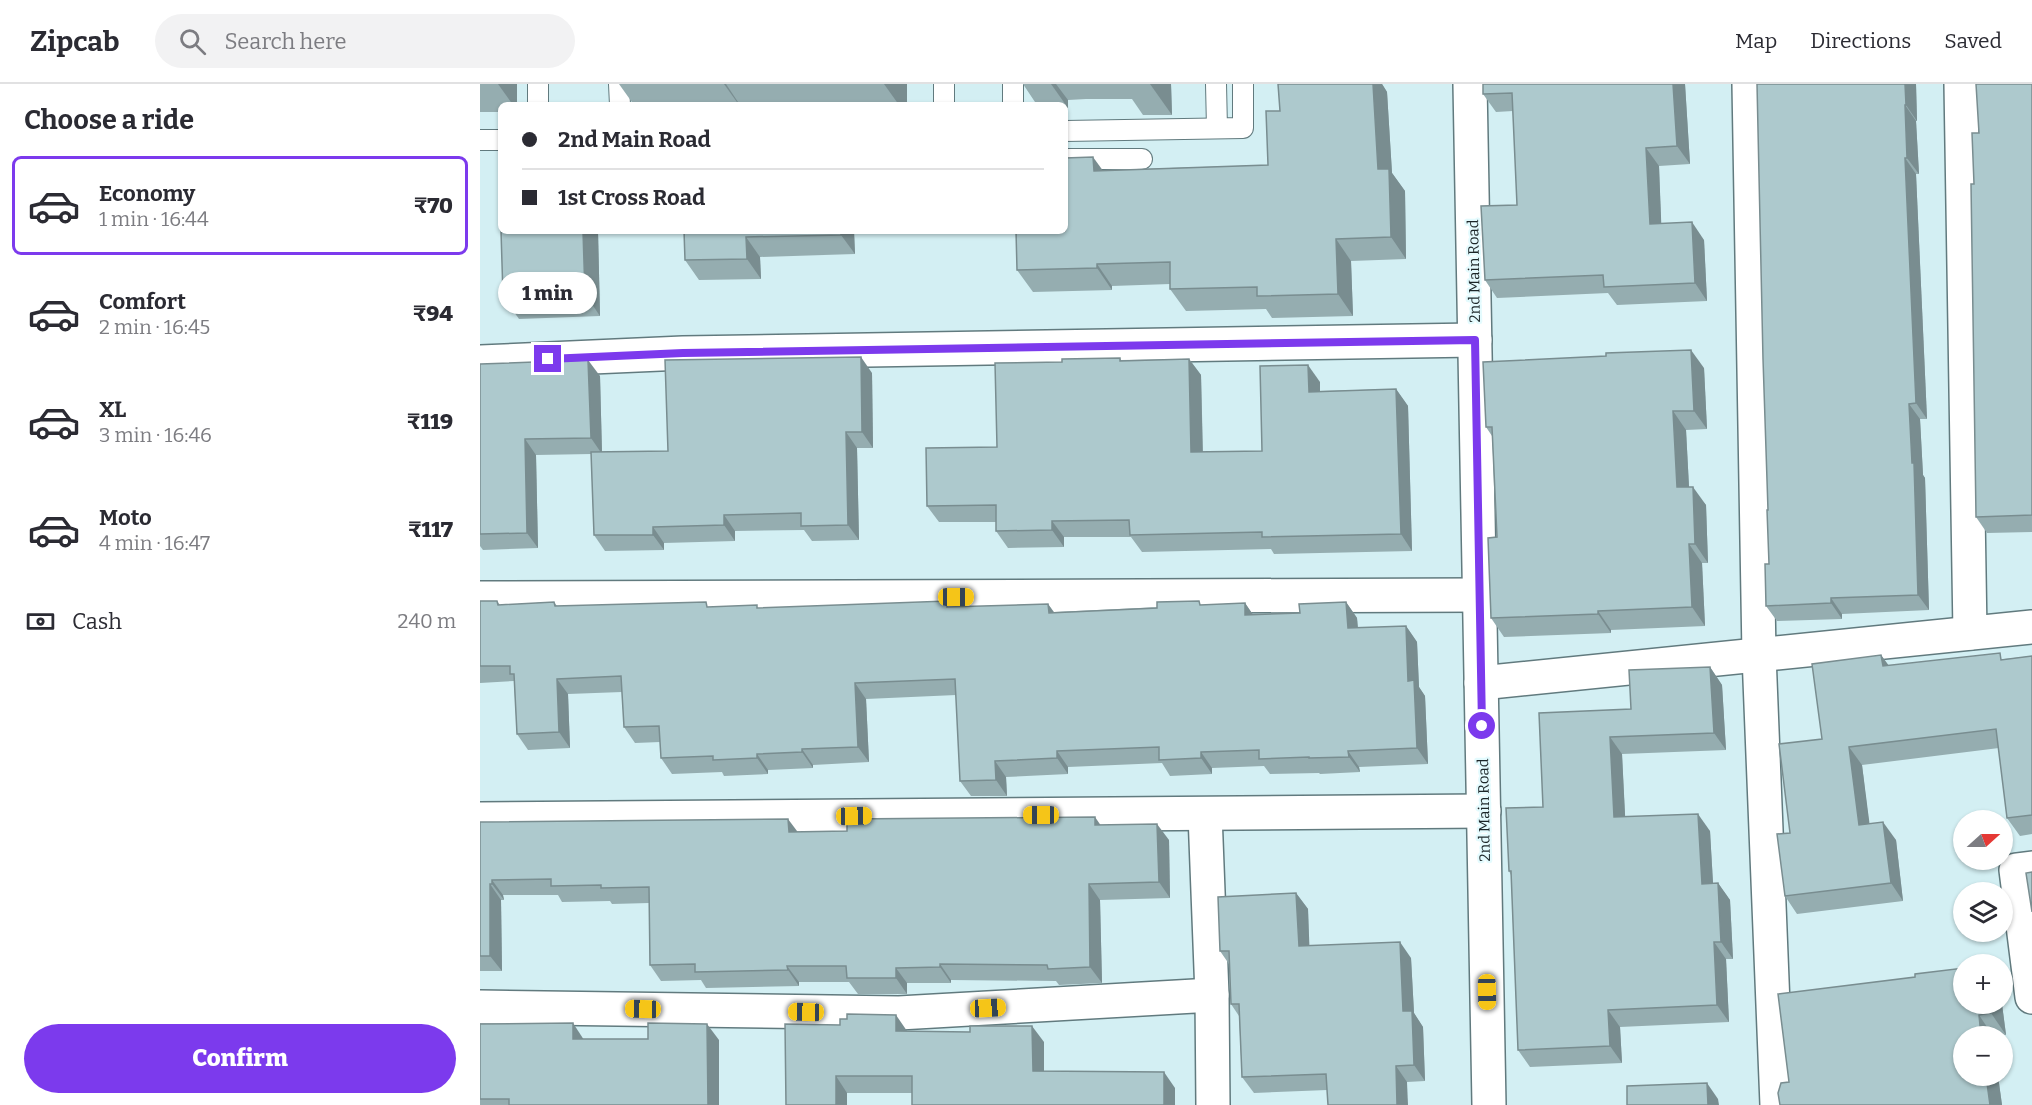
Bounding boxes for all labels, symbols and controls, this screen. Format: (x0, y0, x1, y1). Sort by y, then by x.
search box (155, 14, 575, 68)
text: Zipcab (30, 25, 119, 58)
icon: search (176, 25, 209, 58)
text: Search here (224, 28, 347, 55)
text: Map (1735, 28, 1777, 54)
text: Directions (1810, 28, 1911, 54)
text: Saved (1944, 28, 2002, 54)
text: Choose a ride (24, 104, 194, 136)
text: 2nd Main Road (558, 126, 711, 153)
icon: car (27, 179, 81, 233)
text: Economy (99, 180, 195, 207)
text: 1st Cross Road (558, 184, 705, 211)
text: ₹70 (414, 192, 453, 219)
text: 1 min · 16:44 (99, 207, 209, 231)
street label: 2nd Main Road (1464, 219, 1484, 323)
callout: 1 min (499, 272, 598, 314)
text: 1 min (522, 281, 573, 305)
icon: car (27, 287, 81, 341)
text: Comfort (99, 288, 186, 315)
text: ₹94 (413, 300, 453, 327)
text: 2 min · 16:45 (99, 315, 210, 339)
route end (534, 345, 561, 372)
icon: car (27, 395, 81, 449)
text: XL (99, 396, 126, 423)
text: ₹119 (407, 408, 453, 435)
text: 3 min · 16:46 (99, 423, 212, 447)
icon: car (27, 503, 81, 557)
text: Moto (99, 504, 152, 531)
text: ₹117 (408, 516, 453, 543)
text: 4 min · 16:47 (99, 531, 210, 555)
car (938, 588, 974, 606)
icon: cash (24, 605, 57, 638)
text: Cash (72, 608, 122, 635)
text: 240 m (398, 609, 456, 633)
route start (1468, 712, 1495, 739)
street label: 2nd Main Road (1474, 758, 1494, 862)
car (1023, 806, 1059, 824)
car (836, 807, 872, 825)
north arrow (1953, 810, 2013, 870)
map controls (1953, 810, 2013, 1086)
button: layers (1953, 882, 2013, 942)
button: + (1953, 954, 2013, 1014)
car (1478, 974, 1496, 1010)
car (970, 998, 1006, 1018)
car (625, 1000, 661, 1018)
car (788, 1003, 824, 1021)
button: Confirm (24, 1024, 456, 1093)
button: − (1953, 1026, 2013, 1086)

